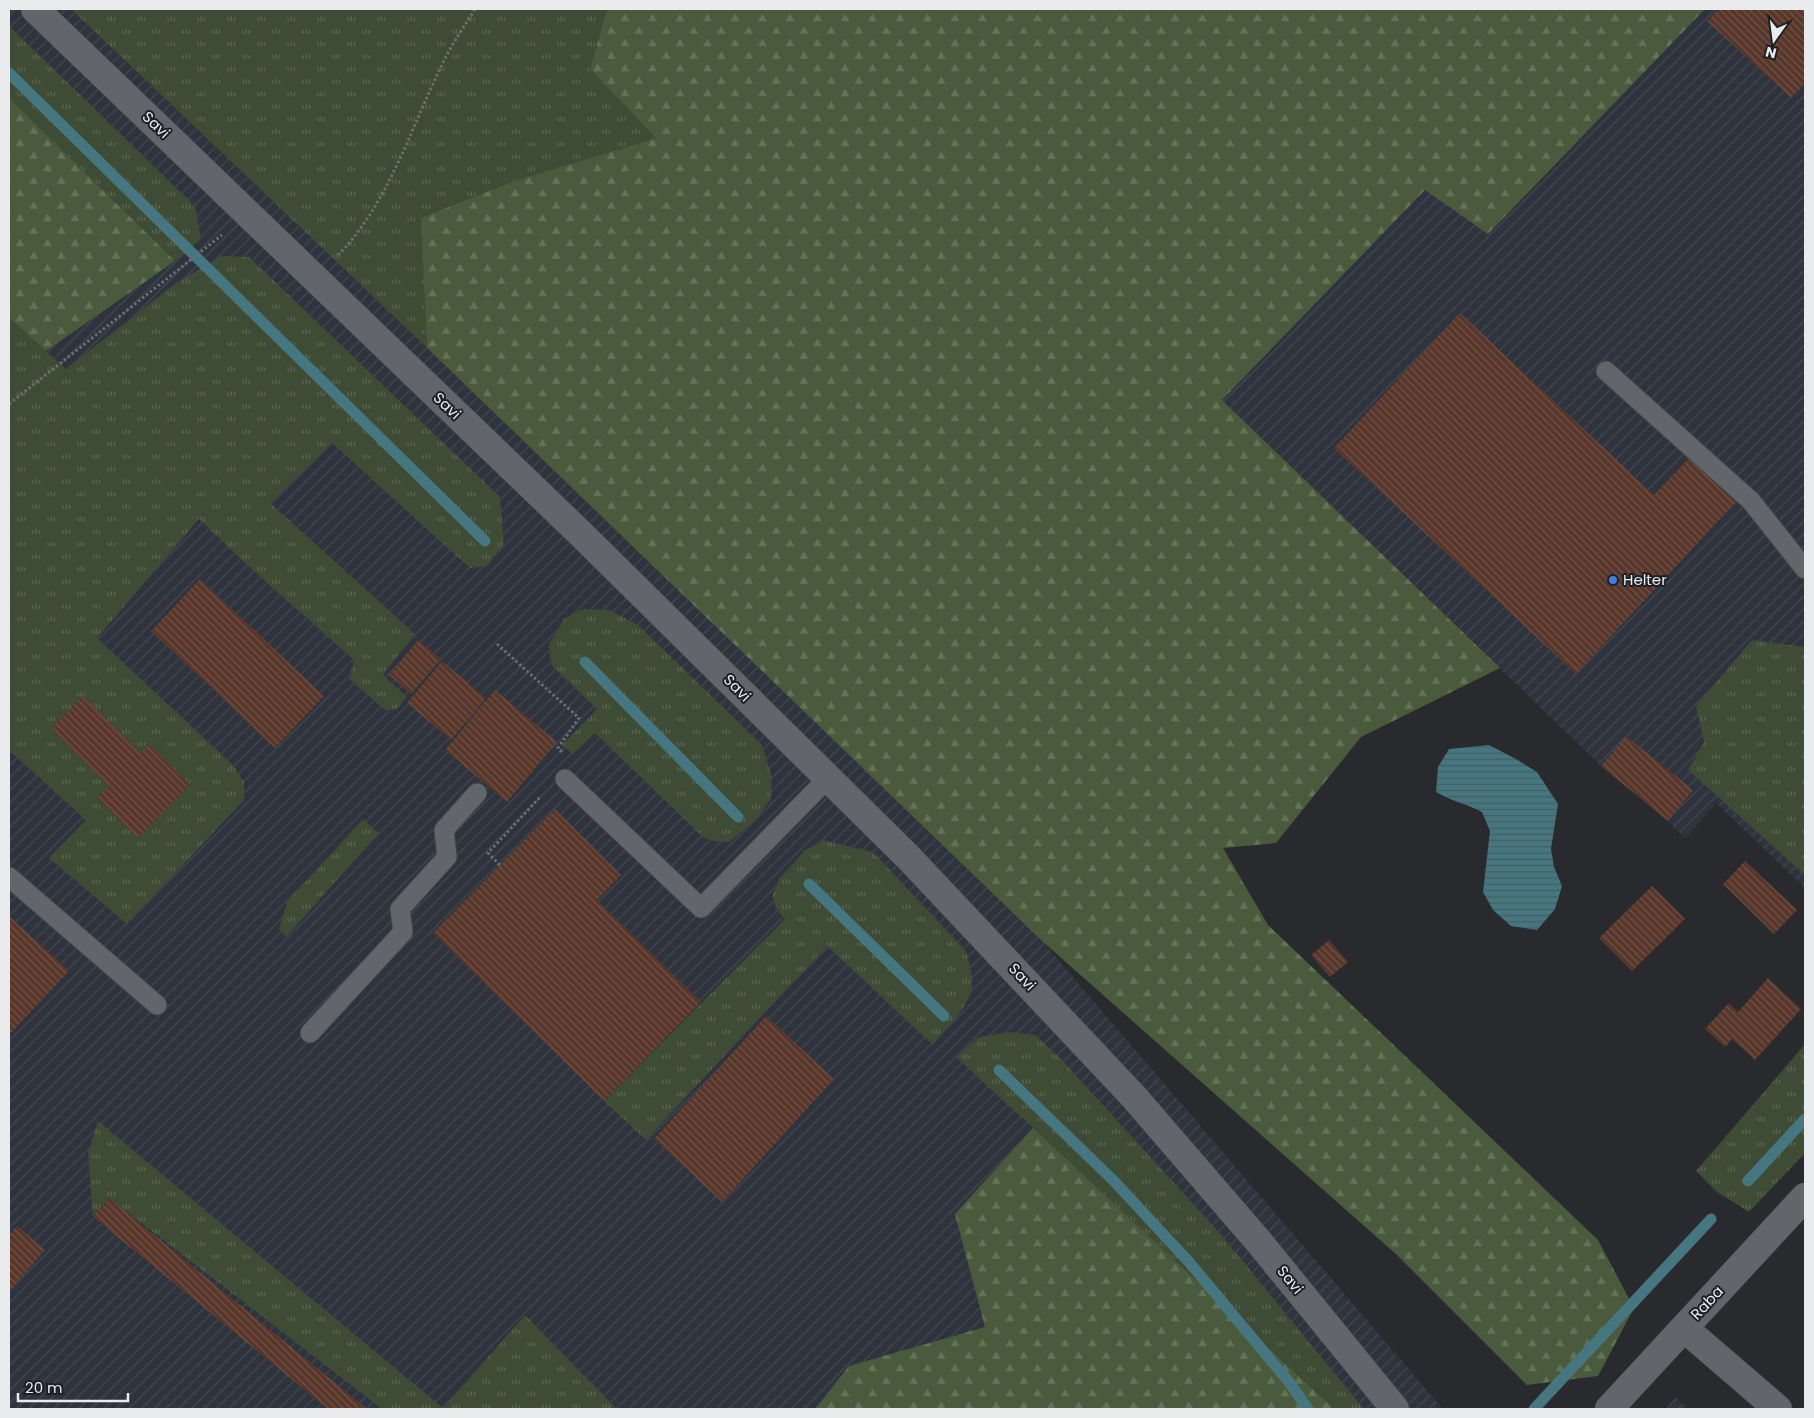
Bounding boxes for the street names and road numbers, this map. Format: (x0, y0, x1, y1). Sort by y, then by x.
street label: Savi (138, 106, 175, 143)
street label: Savi (429, 387, 466, 424)
street label: Savi (719, 669, 756, 706)
street label: Savi (1004, 958, 1041, 995)
street label: Savi (1272, 1261, 1308, 1298)
street label: Raba (1685, 1281, 1728, 1324)

